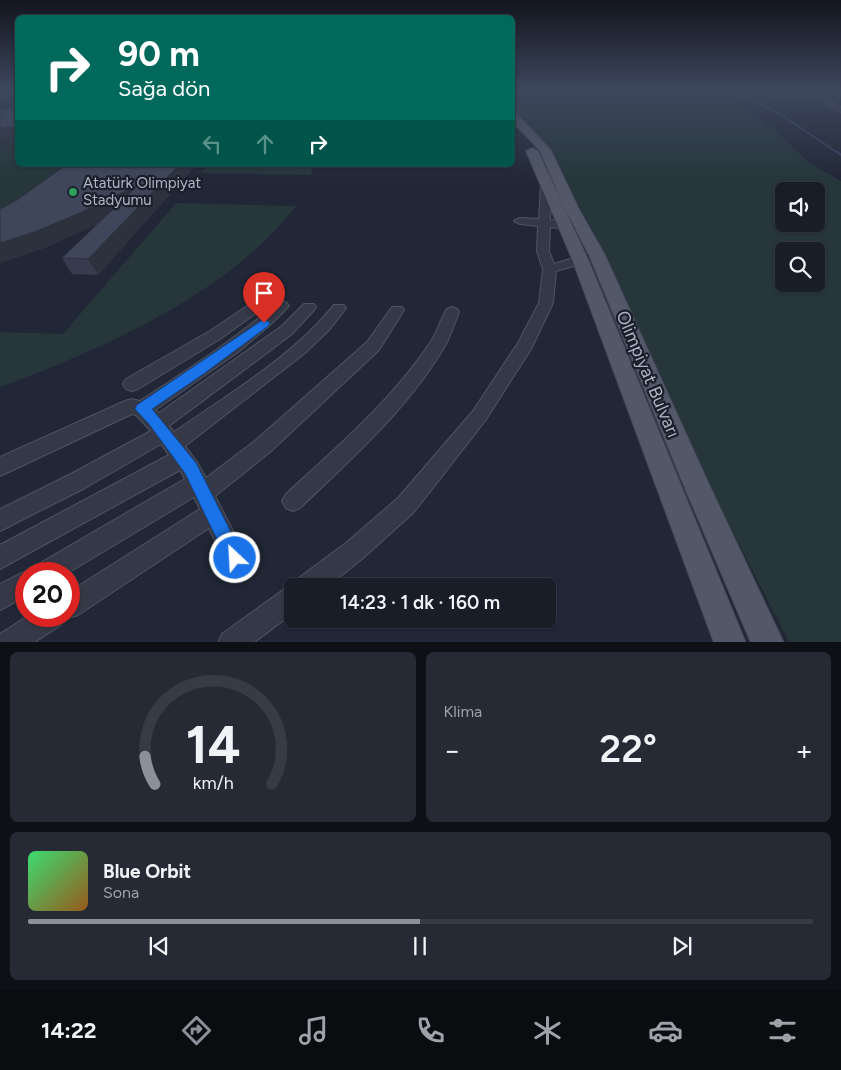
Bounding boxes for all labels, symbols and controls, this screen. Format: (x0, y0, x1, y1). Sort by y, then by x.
text: 90 m (118, 33, 200, 75)
icon: right (35, 35, 100, 100)
text: Sağa dön (118, 75, 210, 102)
icon: left (198, 130, 226, 158)
icon: ahead (251, 130, 279, 158)
icon: right (304, 130, 332, 158)
place label: Atatürk Olimpiyat Stadyumu (83, 174, 201, 209)
map controls (775, 182, 825, 292)
button: sound (775, 182, 825, 232)
marker: Atatürk Olimpiyat Stadyumu (67, 186, 79, 198)
button: search (775, 242, 825, 292)
pin (243, 272, 285, 323)
icon: arrive (250, 279, 278, 307)
street label: Olimpiyat Bulvarı (611, 307, 685, 441)
position arrow (208, 531, 260, 583)
speed limit sign: 20 (15, 562, 80, 627)
text: 14:23 · 1 dk · 160 m (340, 591, 500, 614)
text: Klima (444, 702, 482, 721)
text: 14 (185, 714, 240, 776)
text: 22° (599, 726, 657, 772)
text: − (444, 733, 461, 767)
text: + (796, 733, 813, 767)
text: km/h (192, 772, 233, 793)
text: Blue Orbit (103, 860, 191, 883)
text: Sona (103, 883, 139, 902)
icon: previous (145, 932, 173, 960)
icon: pause (406, 932, 434, 960)
icon: next (668, 932, 696, 960)
icon: directions (179, 1013, 214, 1048)
icon: music (296, 1013, 331, 1048)
icon: phone (413, 1013, 448, 1048)
icon: climate (530, 1013, 565, 1048)
icon: car (648, 1013, 683, 1048)
icon: filters (765, 1013, 800, 1048)
text: 14:22 (41, 1017, 96, 1044)

